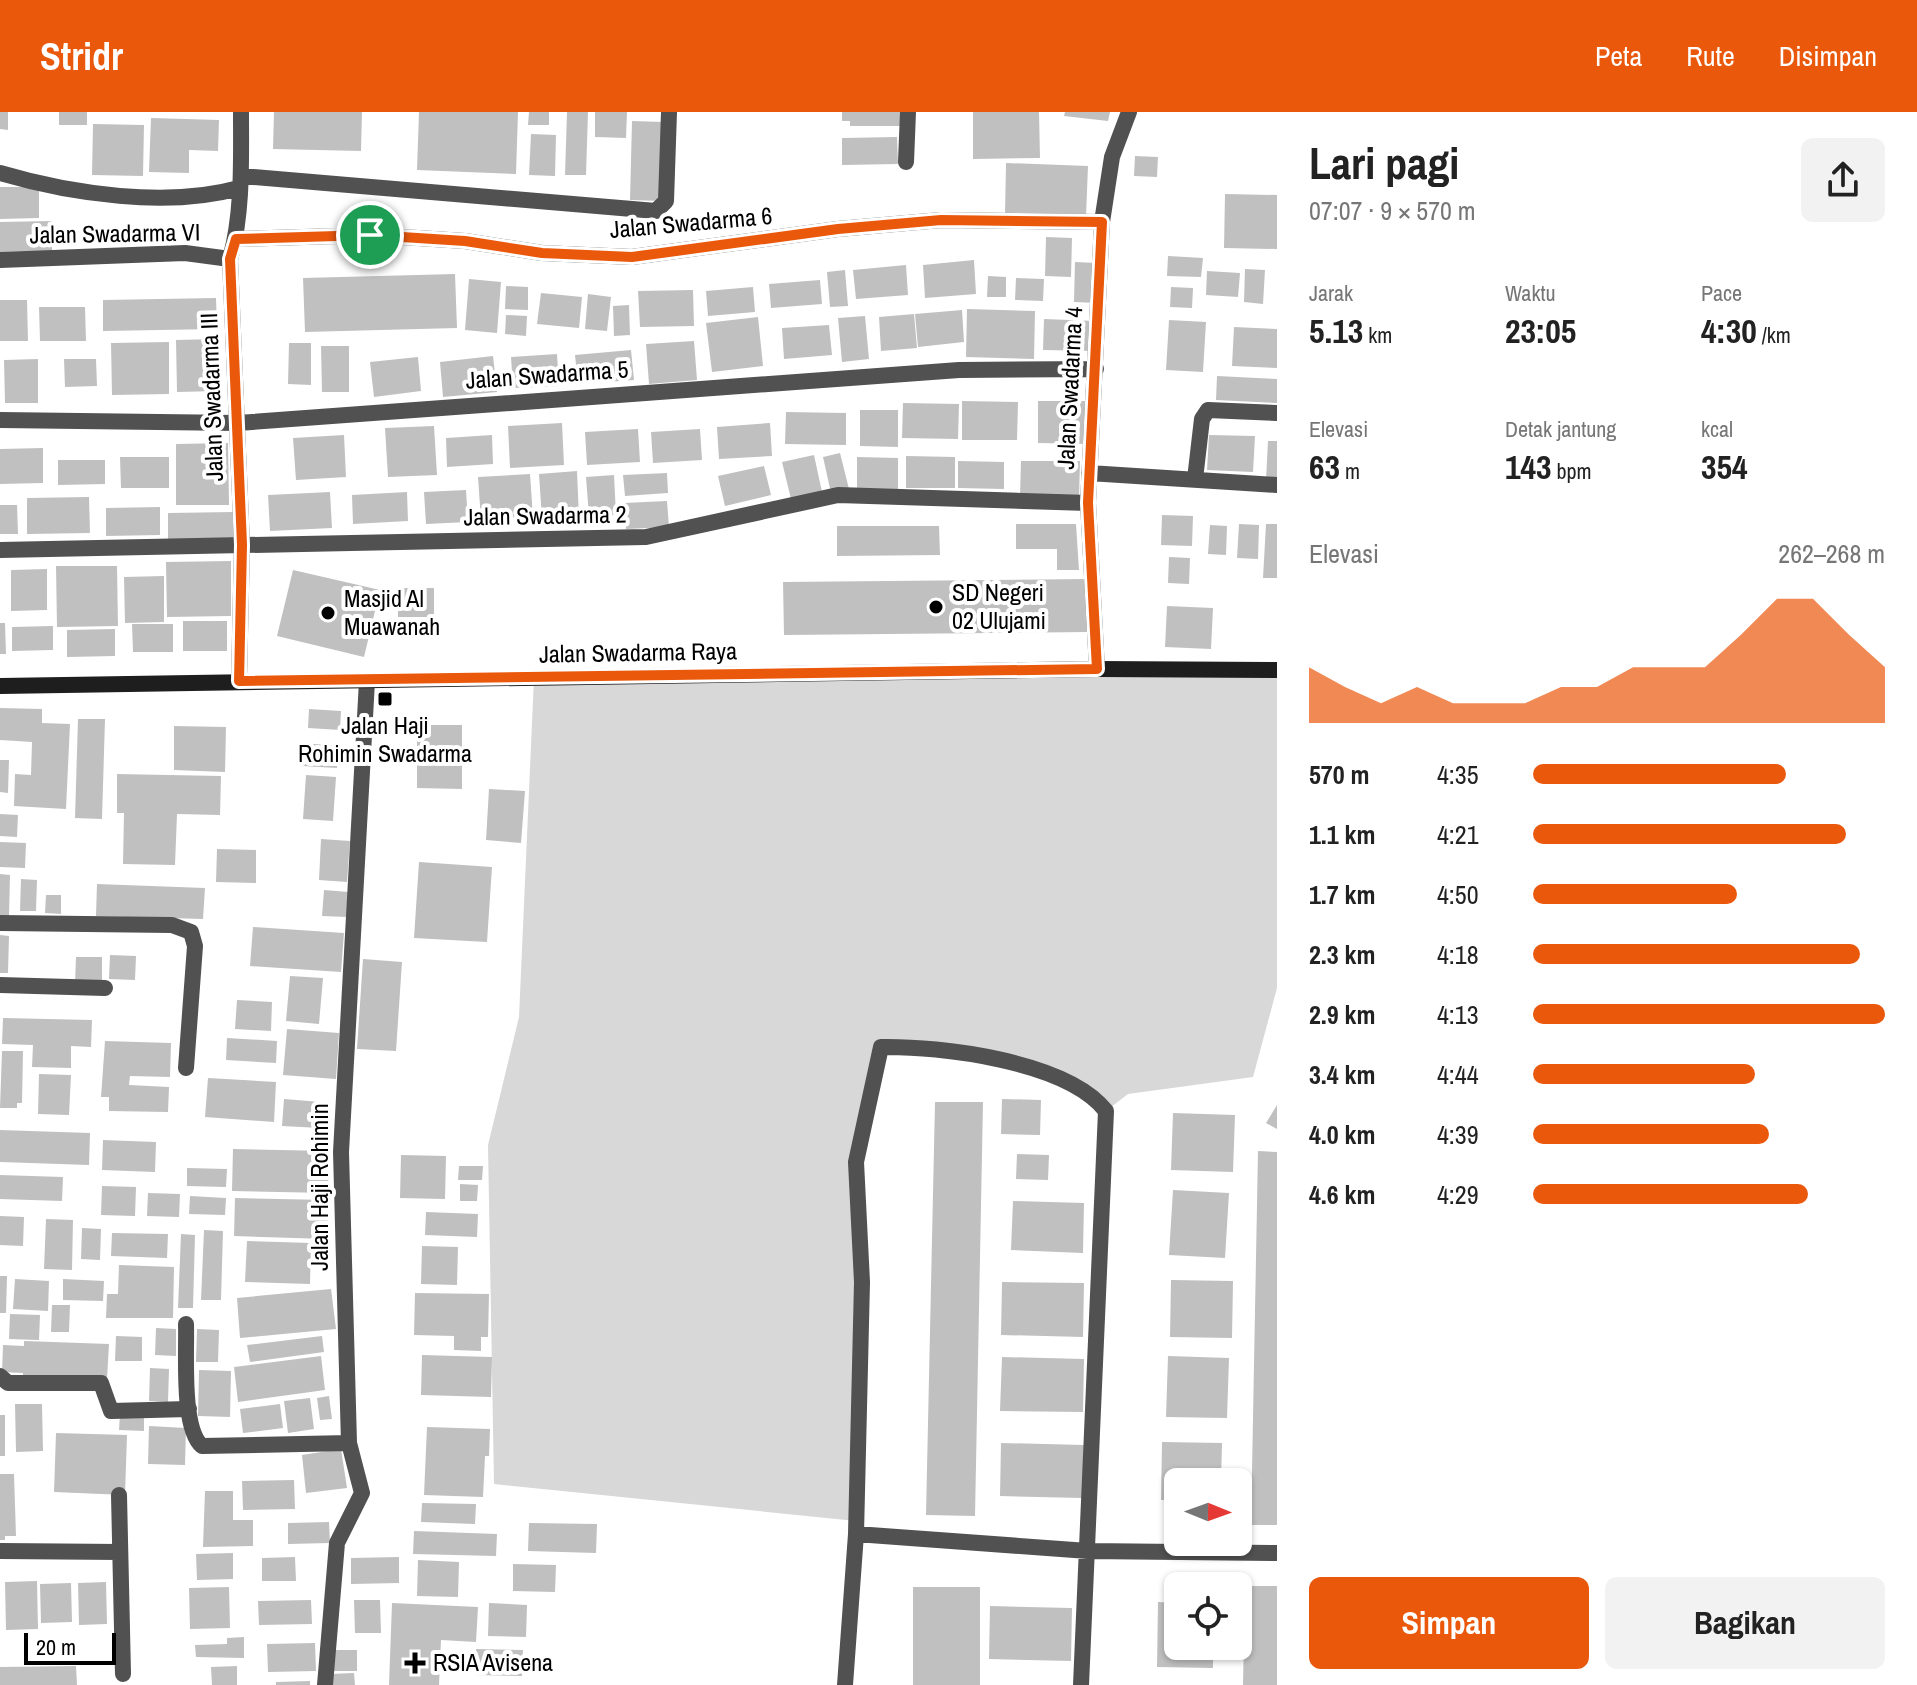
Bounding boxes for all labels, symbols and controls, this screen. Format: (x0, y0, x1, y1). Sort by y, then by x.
text: Stridr (40, 31, 123, 82)
text: Peta (1595, 37, 1642, 75)
text: Rute (1686, 37, 1735, 75)
text: Disimpan (1779, 37, 1877, 75)
text: Lari pagi (1309, 133, 1459, 193)
button: share (1801, 138, 1885, 222)
text: 07:07 · 9 × 570 m (1309, 193, 1476, 228)
street label: Jalan Swadarma 6 (608, 199, 773, 245)
pin (336, 201, 404, 269)
icon: arrive (348, 213, 392, 257)
street label: Jalan Swadarma VI (29, 216, 201, 250)
text: Jarak (1309, 278, 1353, 308)
text: Waktu (1505, 278, 1555, 308)
text: Pace (1701, 278, 1742, 308)
street label: Jalan Swadarma 4 (1049, 306, 1089, 470)
text: 5.13 (1309, 308, 1363, 354)
text: 23:05 (1505, 308, 1576, 354)
text: 4:30 (1701, 308, 1757, 354)
street label: Jalan Swadarma III (192, 312, 230, 482)
text: km (1363, 320, 1392, 350)
text: /km (1757, 320, 1791, 350)
street label: Jalan Swadarma 5 (465, 352, 629, 396)
text: Elevasi (1309, 414, 1368, 444)
text: Detak jantung (1505, 414, 1616, 444)
text: kcal (1701, 414, 1733, 444)
text: 63 (1309, 444, 1340, 490)
text: 143 (1505, 444, 1552, 490)
text: 354 (1701, 444, 1748, 490)
text: m (1340, 456, 1360, 486)
text: bpm (1552, 456, 1592, 486)
street label: Jalan Swadarma 2 (463, 498, 627, 532)
text: Elevasi (1309, 536, 1379, 571)
text: 262–268 m (1778, 536, 1885, 571)
place label: SD Negeri 02 Ulujami (952, 576, 1046, 636)
place label: Masjid Al Muawanah (344, 582, 440, 642)
marker: SD Negeri 02 Ulujami (927, 598, 945, 616)
marker: Masjid Al Muawanah (319, 604, 337, 622)
street label: Jalan Swadarma Raya (539, 634, 737, 670)
marker: Jalan Haji Rohimin Swadarma (376, 690, 394, 708)
place label: Jalan Haji Rohimin Swadarma (298, 709, 472, 769)
text: 570 m (1309, 757, 1369, 792)
text: 4:35 (1437, 757, 1479, 792)
text: 1.1 km (1309, 817, 1375, 852)
text: 4:21 (1437, 817, 1479, 852)
text: 1.7 km (1309, 877, 1375, 912)
text: 4:50 (1437, 877, 1479, 912)
text: 2.3 km (1309, 937, 1375, 972)
text: 4:18 (1437, 937, 1479, 972)
text: 2.9 km (1309, 997, 1375, 1032)
text: 4:13 (1437, 997, 1479, 1032)
text: 3.4 km (1309, 1057, 1375, 1092)
text: 4:44 (1437, 1057, 1479, 1092)
street label: Jalan Haji Rohimin (303, 1103, 335, 1271)
text: 4.0 km (1309, 1117, 1375, 1152)
text: 4:39 (1437, 1117, 1479, 1152)
text: 4.6 km (1309, 1177, 1375, 1212)
text: 4:29 (1437, 1177, 1479, 1212)
north arrow (1164, 1468, 1252, 1556)
map controls (1164, 1468, 1252, 1660)
button: locate (1164, 1572, 1252, 1660)
button: Simpan (1309, 1577, 1589, 1669)
button: Bagikan (1605, 1577, 1885, 1669)
scale bar (24, 1629, 116, 1665)
text: 20 m (36, 1632, 76, 1662)
place label: RSIA Avisena (433, 1646, 553, 1678)
marker: RSIA Avisena (404, 1652, 426, 1674)

